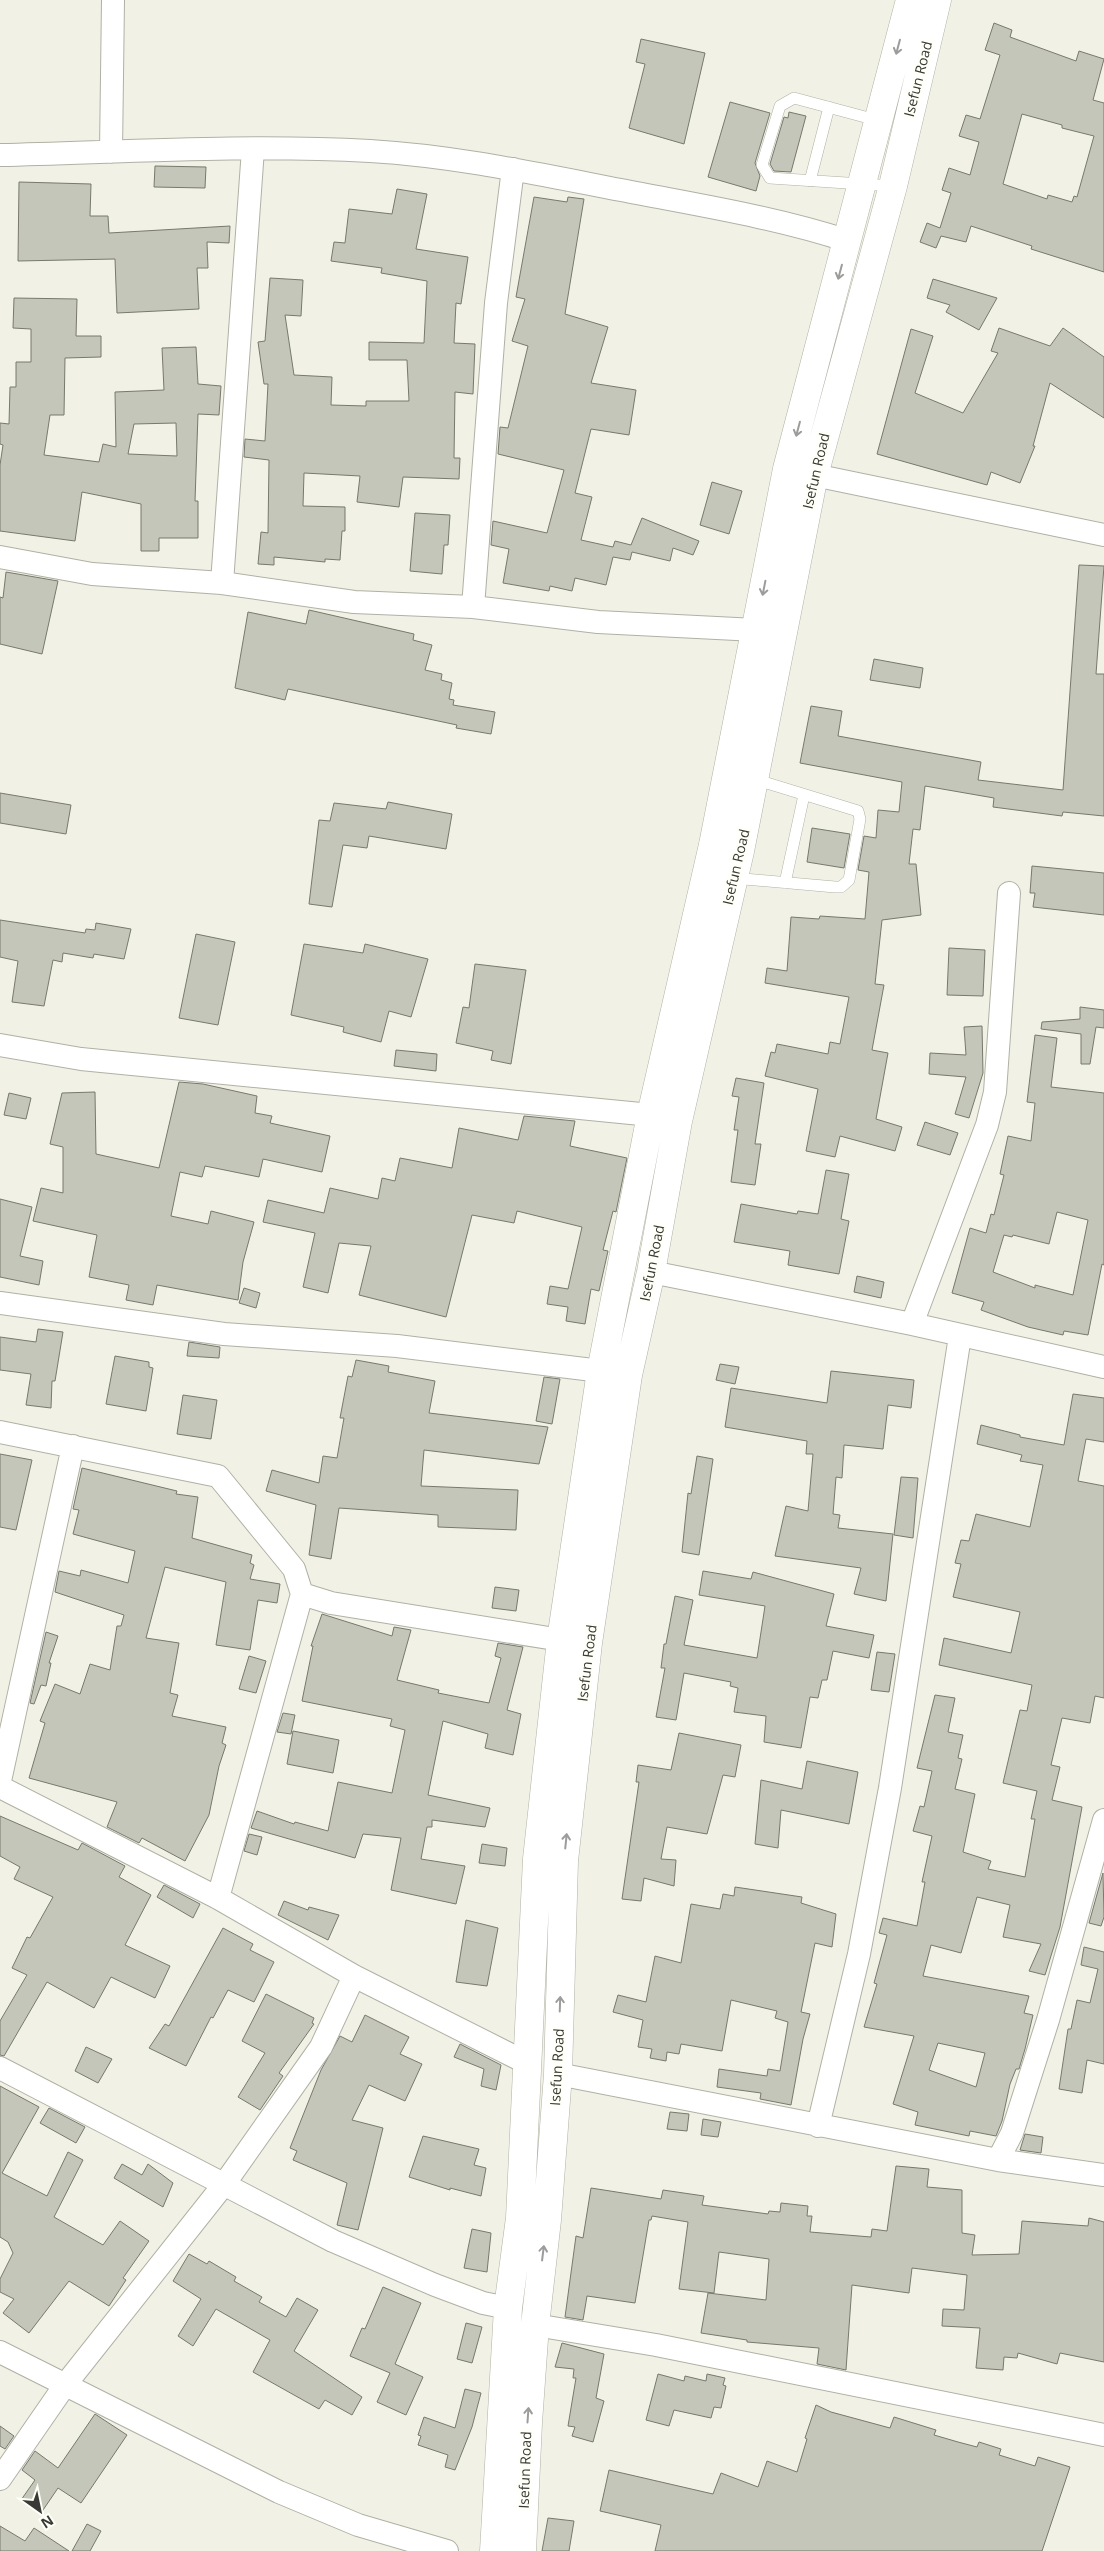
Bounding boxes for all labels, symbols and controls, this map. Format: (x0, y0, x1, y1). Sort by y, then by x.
one-way arrow (893, 39, 902, 55)
street label: Isefun Road (899, 39, 936, 119)
one-way arrow (835, 264, 844, 280)
one-way arrow (792, 421, 802, 437)
street label: Isefun Road (798, 431, 833, 511)
one-way arrow (759, 580, 768, 596)
street label: Isefun Road (718, 827, 753, 907)
street label: Isefun Road (635, 1223, 668, 1303)
street label: Isefun Road (572, 1623, 601, 1702)
one-way arrow (561, 1834, 571, 1850)
one-way arrow (555, 1996, 565, 2012)
street label: Isefun Road (545, 2028, 568, 2106)
one-way arrow (539, 2245, 549, 2261)
one-way arrow (523, 2407, 533, 2423)
street label: Isefun Road (514, 2431, 535, 2509)
north arrow (15, 2486, 65, 2536)
text: N (37, 2511, 57, 2533)

